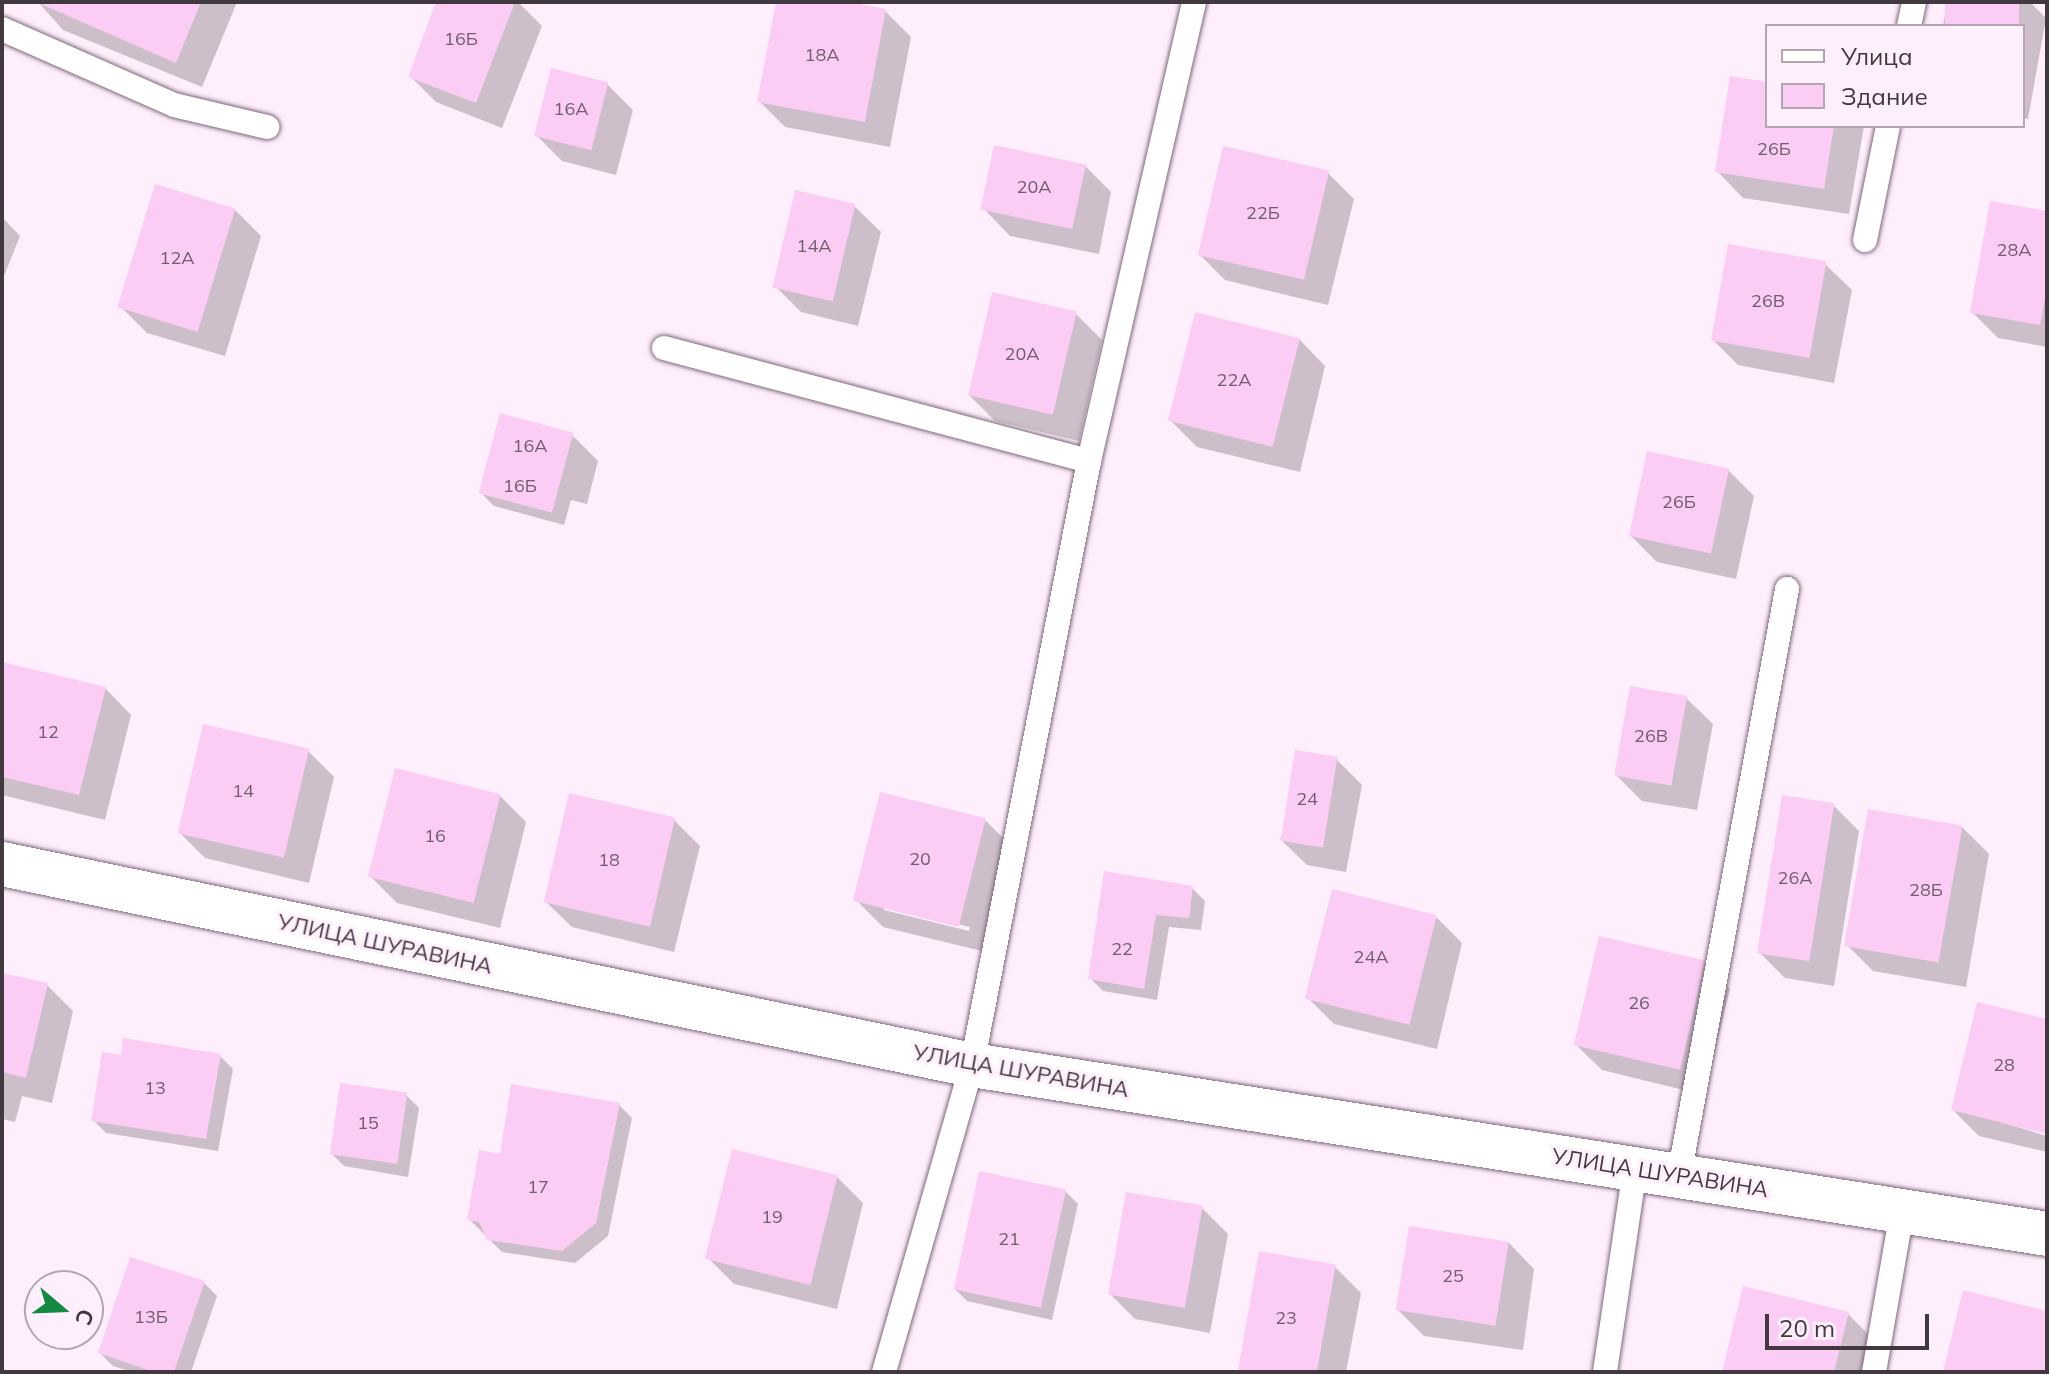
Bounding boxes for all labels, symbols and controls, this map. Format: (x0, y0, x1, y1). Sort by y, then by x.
legend (1765, 24, 2025, 128)
house number: 16Б (444, 28, 478, 50)
text: Улица (1841, 41, 1913, 71)
house number: 18А (805, 44, 839, 66)
text: Здание (1841, 81, 1928, 111)
house number: 16А (554, 98, 588, 120)
house number: 26Б (1757, 138, 1791, 160)
house number: 20А (1017, 176, 1051, 198)
house number: 22Б (1246, 202, 1280, 224)
house number: 14А (797, 235, 831, 257)
house number: 28А (1997, 239, 2031, 261)
house number: 12А (160, 247, 194, 269)
house number: 26В (1751, 290, 1785, 312)
house number: 20А (1005, 343, 1039, 365)
house number: 22А (1217, 369, 1251, 391)
house number: 16А (513, 435, 547, 457)
house number: 16Б (503, 475, 537, 497)
house number: 26Б (1662, 491, 1696, 513)
house number: 12 (37, 721, 59, 743)
house number: 26В (1634, 725, 1668, 747)
house number: 14 (232, 780, 254, 802)
house number: 24 (1296, 788, 1318, 810)
house number: 16 (424, 825, 446, 847)
house number: 20 (909, 848, 931, 870)
house number: 18 (598, 849, 620, 871)
house number: 26А (1778, 867, 1812, 889)
house number: 28Б (1909, 879, 1943, 901)
street label: УЛИЦА ШУРАВИНА (275, 908, 495, 980)
house number: 22 (1111, 938, 1133, 960)
house number: 24А (1354, 946, 1388, 968)
house number: 26 (1628, 992, 1650, 1014)
street label: УЛИЦА ШУРАВИНА (911, 1039, 1131, 1103)
house number: 28 (1993, 1054, 2015, 1076)
house number: 13 (144, 1077, 166, 1099)
house number: 15 (357, 1112, 379, 1134)
street label: УЛИЦА ШУРАВИНА (1550, 1143, 1770, 1203)
house number: 17 (527, 1176, 549, 1198)
house number: 19 (761, 1206, 783, 1228)
house number: 21 (998, 1228, 1020, 1250)
house number: 25 (1442, 1265, 1464, 1287)
north arrow (24, 1270, 104, 1350)
scale bar (1769, 1298, 1933, 1348)
text: С (69, 1305, 100, 1329)
house number: 13Б (134, 1306, 168, 1328)
house number: 23 (1275, 1307, 1297, 1329)
text: 20 m (1779, 1313, 1835, 1343)

